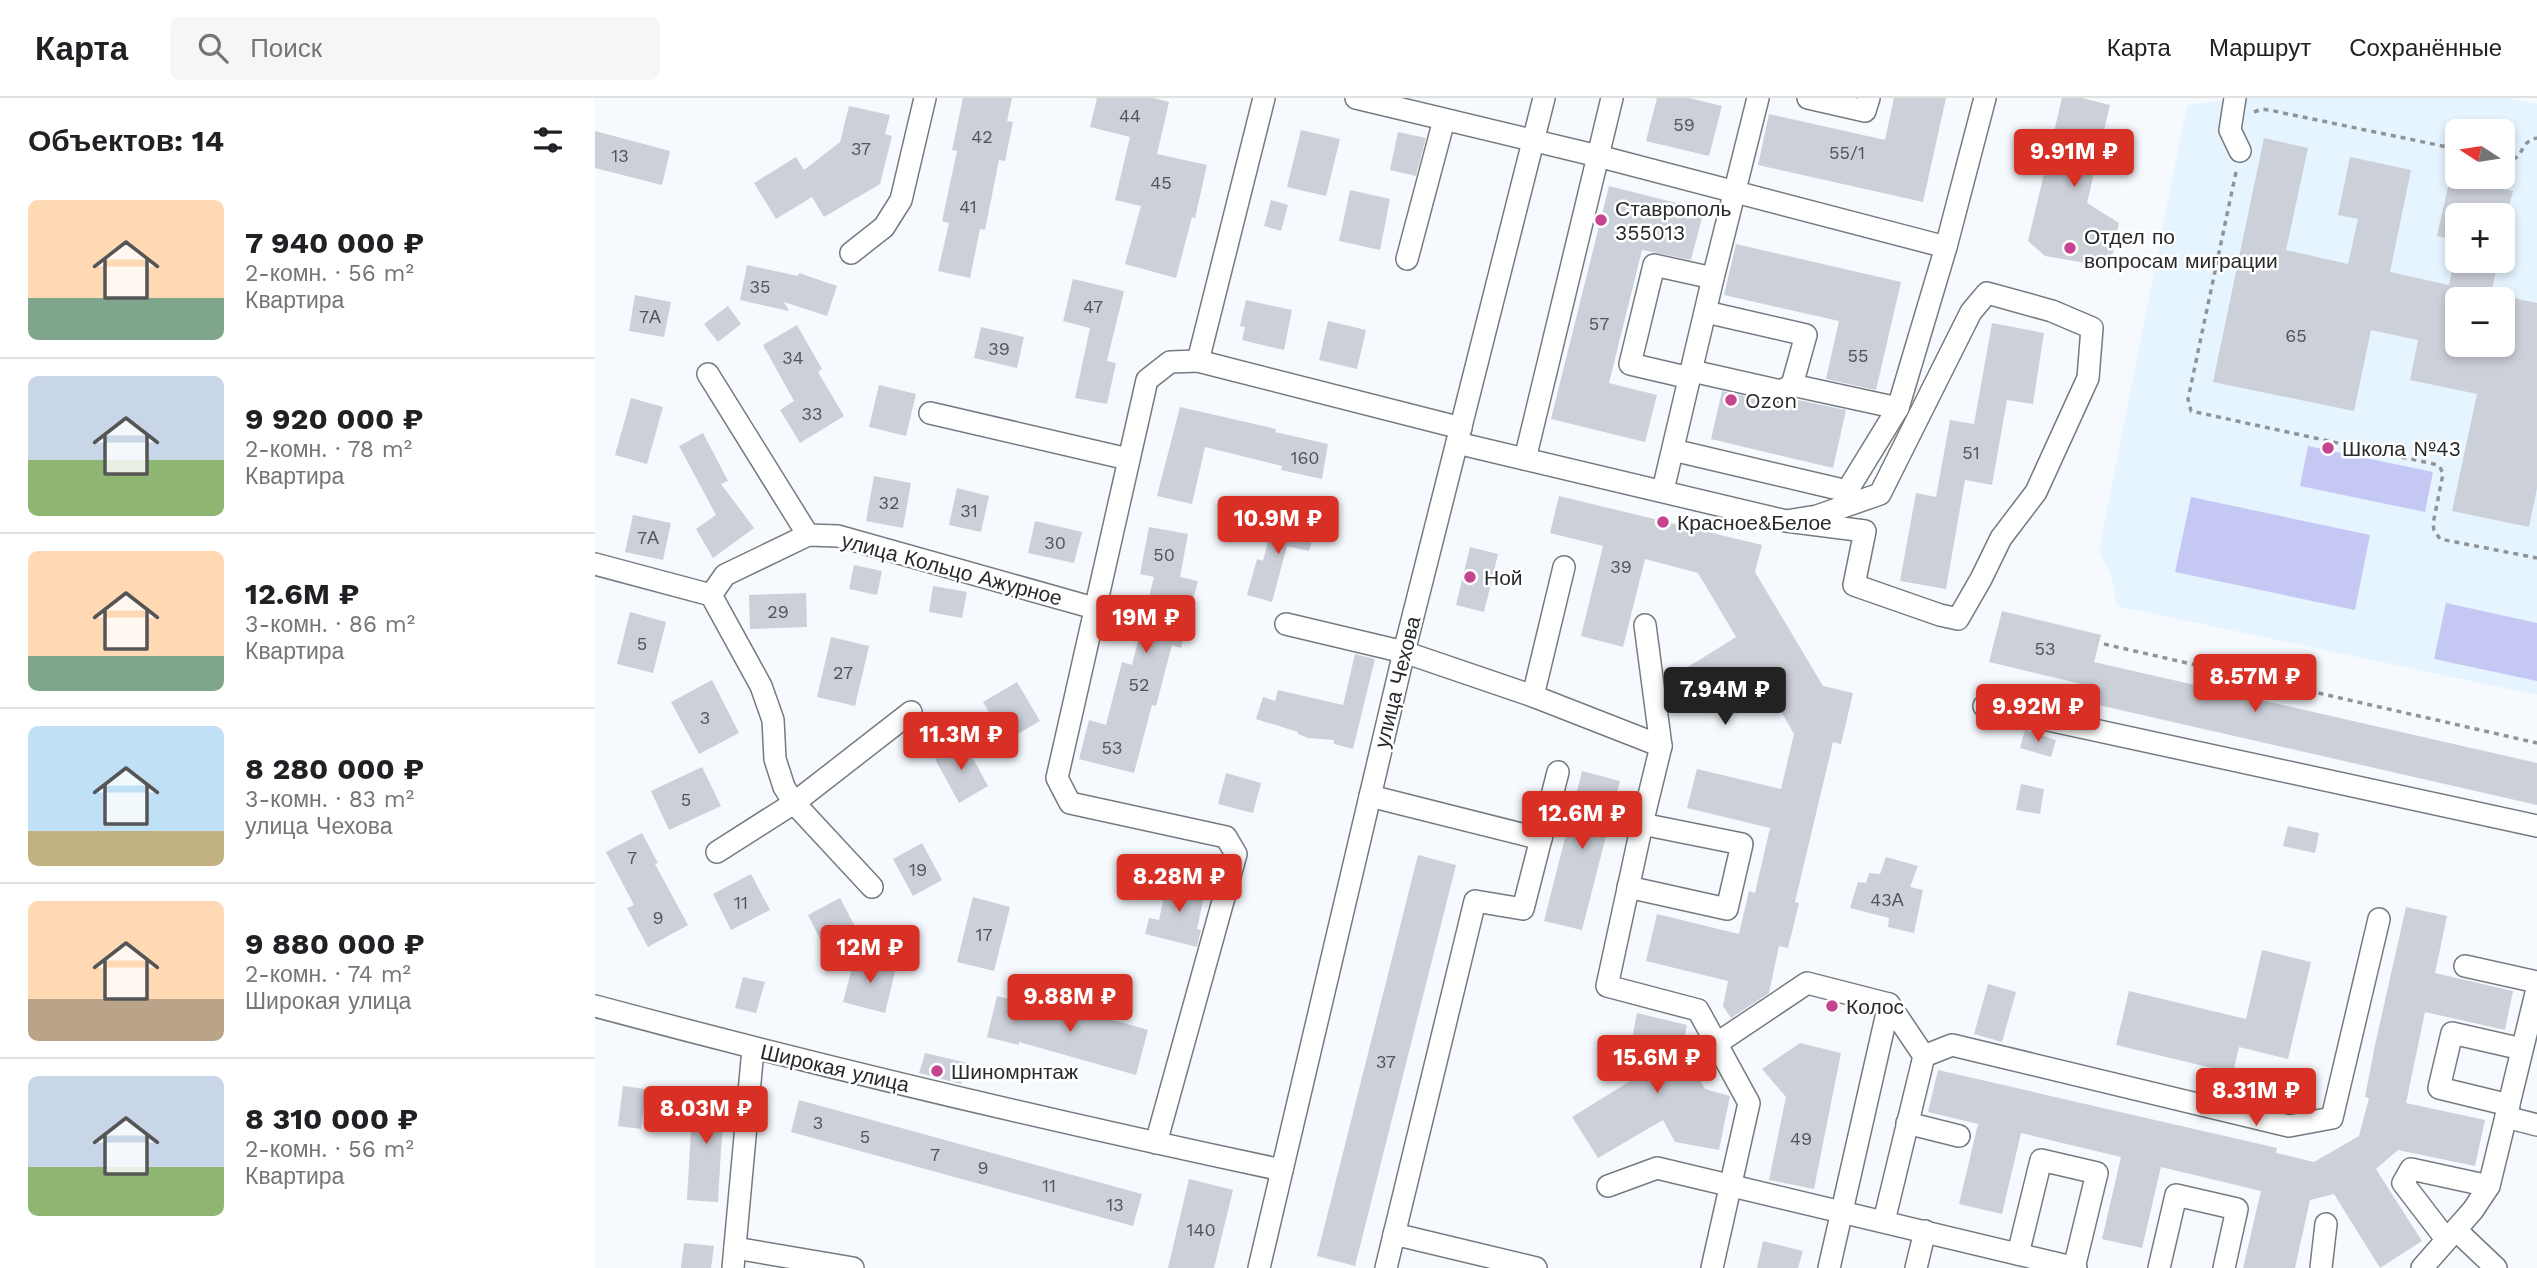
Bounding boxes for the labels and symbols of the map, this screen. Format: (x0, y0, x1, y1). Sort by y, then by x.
house number: 44 (1119, 105, 1141, 126)
house number: 59 (1673, 114, 1695, 135)
north arrow (2445, 119, 2515, 189)
house number: 42 (971, 126, 993, 147)
pin: 9.91M ₽ (2009, 130, 2139, 189)
house number: 37 (851, 138, 871, 159)
house number: 55/1 (1829, 142, 1865, 163)
house number: 13 (611, 145, 629, 166)
house number: 45 (1150, 172, 1172, 193)
house number: 41 (959, 196, 977, 217)
place label: Ставрополь 355013 (1615, 196, 1732, 245)
marker: Ставрополь 355013 (1593, 212, 1609, 228)
place label: Отдел по вопросам миграции (2084, 224, 2278, 273)
marker: Отдел по вопросам миграции (2062, 240, 2078, 256)
house number: 35 (750, 276, 770, 297)
house number: 47 (1083, 296, 1103, 317)
house number: 7А (639, 306, 661, 327)
house number: 57 (1589, 313, 1609, 334)
house number: 65 (2285, 325, 2307, 346)
house number: 39 (988, 338, 1010, 359)
house number: 55 (1848, 345, 1868, 366)
house number: 34 (782, 347, 804, 368)
place label: Ozon (1745, 388, 1797, 413)
marker: Ozon (1723, 392, 1739, 408)
house number: 33 (802, 403, 823, 424)
place label: Школа №43 (2342, 436, 2461, 461)
marker: Школа №43 (2320, 440, 2336, 456)
house number: 51 (1962, 442, 1980, 463)
house number: 160 (1290, 447, 1320, 468)
house number: 32 (879, 492, 900, 513)
pin: 10.9M ₽ (1213, 496, 1343, 556)
house number: 31 (960, 500, 978, 521)
place label: Красное&Белое (1677, 510, 1832, 535)
marker: Красное&Белое (1655, 514, 1671, 530)
house number: 7А (637, 527, 659, 548)
street label: улица Кольцо Ажурное (839, 528, 1065, 610)
house number: 30 (1044, 532, 1066, 553)
house number: 50 (1153, 544, 1175, 565)
house number: 39 (1610, 556, 1632, 577)
place label: Ной (1484, 565, 1523, 590)
marker: Ной (1462, 569, 1478, 585)
pin: 19M ₽ (1097, 596, 1195, 655)
house number: 29 (767, 601, 789, 622)
street label: улица Чехова (1369, 613, 1425, 750)
house number: 5 (637, 633, 647, 654)
house number: 53 (2035, 638, 2055, 659)
pin: 8.57M ₽ (2190, 654, 2320, 714)
house number: 27 (833, 662, 853, 683)
pin: 7.94M ₽ (1660, 668, 1790, 727)
house number: 52 (1129, 674, 1149, 695)
pin: 9.92M ₽ (1973, 684, 2103, 744)
house number: 3 (700, 707, 710, 728)
pin: 11.3M ₽ (896, 712, 1026, 772)
house number: 53 (1102, 737, 1122, 758)
house number: 5 (681, 789, 691, 810)
pin: 12.6M ₽ (1517, 792, 1647, 851)
house number: 7 (627, 847, 637, 868)
pin: 8.28M ₽ (1114, 854, 1244, 914)
house number: 19 (909, 859, 927, 880)
house number: 43А (1870, 889, 1904, 910)
house number: 11 (734, 892, 748, 913)
house number: 9 (652, 907, 664, 928)
house number: 17 (975, 924, 993, 945)
pin: 12M ₽ (821, 926, 919, 985)
pin: 9.88M ₽ (1005, 974, 1135, 1034)
place label: Колос (1846, 994, 1904, 1019)
marker: Колос (1824, 998, 1840, 1014)
pin: 15.6M ₽ (1592, 1035, 1722, 1095)
street label: Широкая улица (758, 1039, 912, 1097)
house number: 37 (1376, 1051, 1396, 1072)
place label: Шиномрнтаж (951, 1059, 1078, 1084)
marker: Шиномрнтаж (929, 1063, 945, 1079)
pin: 8.31M ₽ (2191, 1068, 2321, 1128)
pin: 8.03M ₽ (641, 1086, 771, 1146)
house number: 3 (813, 1112, 823, 1133)
house number: 5 (860, 1126, 870, 1147)
house number: 49 (1790, 1128, 1812, 1149)
house number: 7 (930, 1144, 940, 1165)
house number: 9 (977, 1157, 989, 1178)
house number: 11 (1042, 1175, 1056, 1196)
house number: 13 (1106, 1194, 1124, 1215)
house number: 140 (1186, 1219, 1216, 1240)

